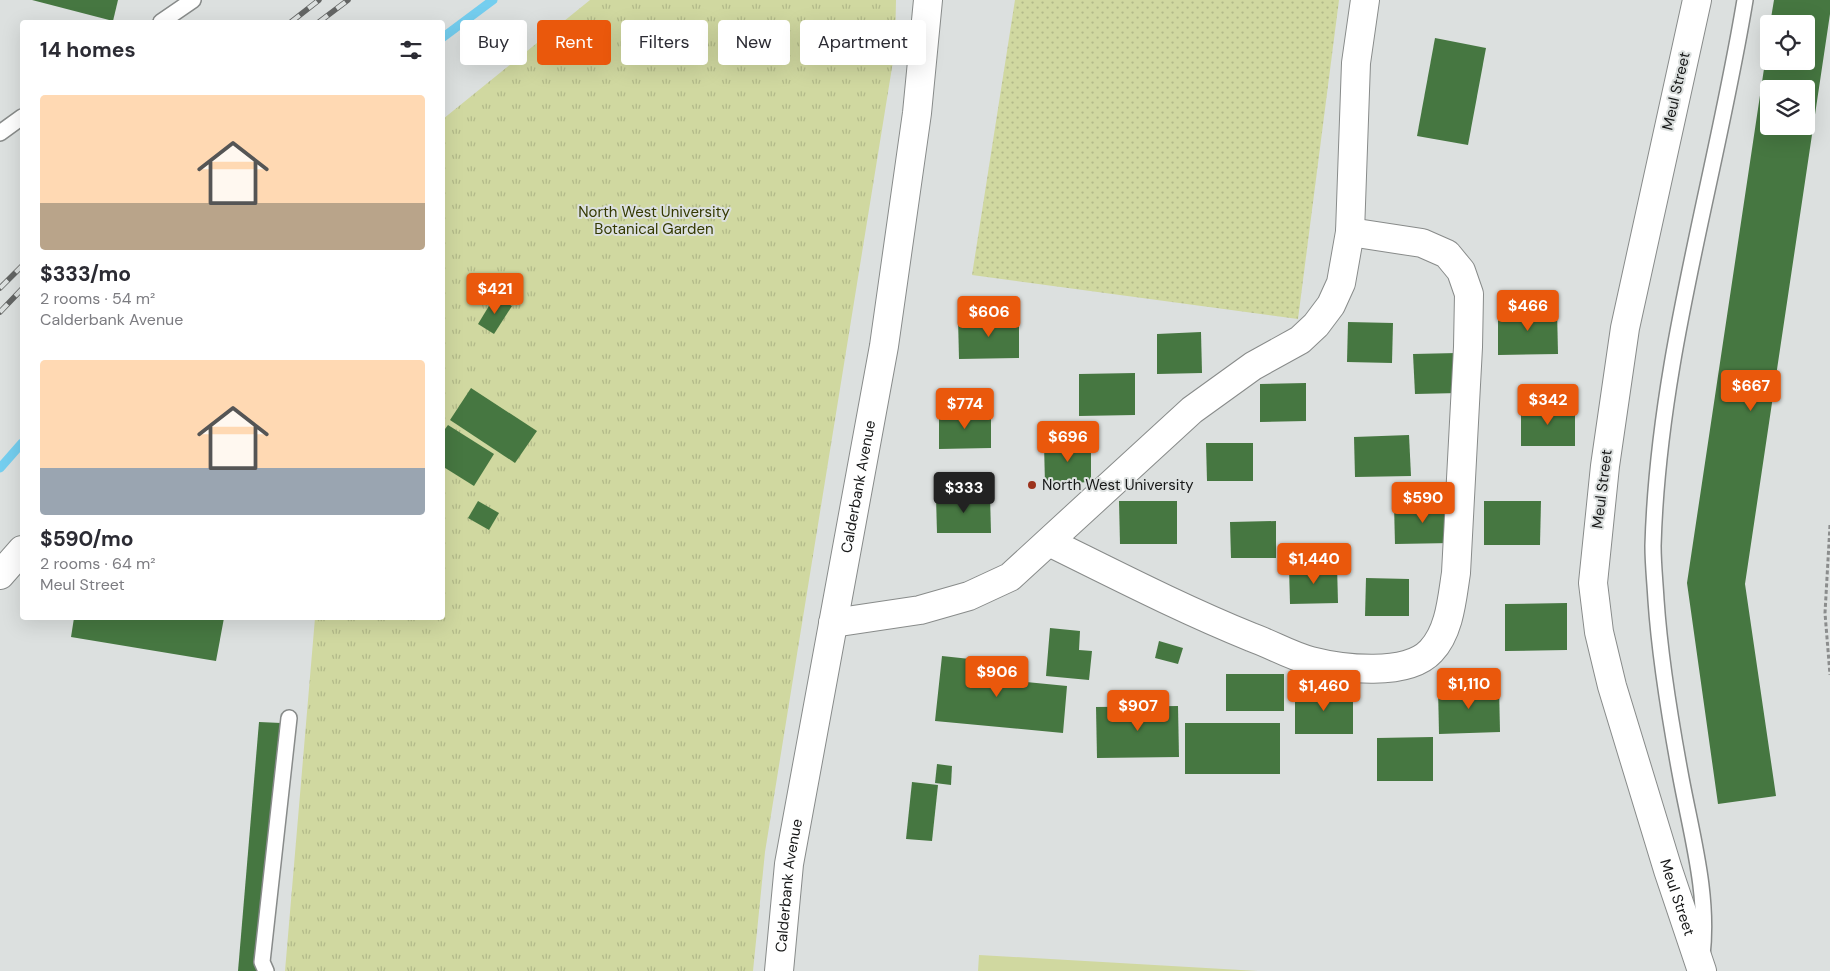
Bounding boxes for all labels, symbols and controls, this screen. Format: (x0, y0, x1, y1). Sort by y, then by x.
map controls (1760, 15, 1815, 135)
button: locate (1760, 15, 1815, 70)
chip: Buy (460, 20, 527, 65)
chip: Rent (537, 20, 611, 65)
chip: Filters (621, 20, 708, 65)
chip: New (718, 20, 790, 65)
chip: Apartment (800, 20, 926, 65)
text: 14 homes (40, 36, 136, 64)
icon: filters (397, 36, 425, 64)
street label: Meul Street (1657, 50, 1695, 132)
button: layers (1760, 80, 1815, 135)
icon: home (188, 128, 278, 218)
park label: North West University Botanical Garden (578, 202, 730, 239)
text: $333/mo (40, 260, 131, 288)
pin: $421 (465, 272, 525, 315)
text: $421 (477, 278, 513, 299)
text: 2 rooms · 54 m² (40, 288, 155, 309)
pin: $466 (1498, 290, 1558, 332)
text: $466 (1508, 295, 1548, 316)
pin: $606 (959, 296, 1019, 338)
text: $606 (968, 301, 1010, 322)
text: Calderbank Avenue (40, 309, 183, 330)
pin: $667 (1721, 370, 1781, 412)
text: $667 (1732, 375, 1770, 396)
pin: $342 (1518, 384, 1578, 426)
pin: $774 (935, 388, 995, 430)
text: $342 (1529, 389, 1567, 410)
icon: home (188, 393, 278, 483)
text: $774 (947, 393, 983, 414)
street label: Calderbank Avenue (836, 419, 880, 555)
pin: $696 (1038, 420, 1098, 463)
text: $696 (1048, 426, 1088, 447)
street label: Meul Street (1587, 448, 1617, 530)
pin: $333 (934, 472, 994, 514)
place label: North West University (1042, 475, 1194, 495)
text: $333 (945, 477, 983, 498)
marker: North West University (1026, 479, 1038, 491)
pin: $590 (1393, 482, 1453, 524)
text: $590 (1403, 487, 1443, 508)
text: $590/mo (40, 525, 134, 553)
pin: $1,440 (1273, 542, 1355, 585)
text: $1,440 (1288, 548, 1340, 569)
text: 2 rooms · 64 m² (40, 553, 156, 574)
text: Meul Street (40, 574, 125, 595)
pin: $906 (967, 656, 1027, 698)
text: $906 (976, 661, 1018, 682)
pin: $1,110 (1428, 668, 1510, 710)
pin: $1,460 (1283, 670, 1365, 712)
text: $1,110 (1448, 673, 1490, 694)
text: $1,460 (1298, 675, 1350, 696)
pin: $907 (1108, 690, 1168, 732)
text: $907 (1118, 695, 1158, 716)
street label: Calderbank Avenue (771, 817, 807, 953)
street label: Meul Street (1655, 857, 1699, 938)

